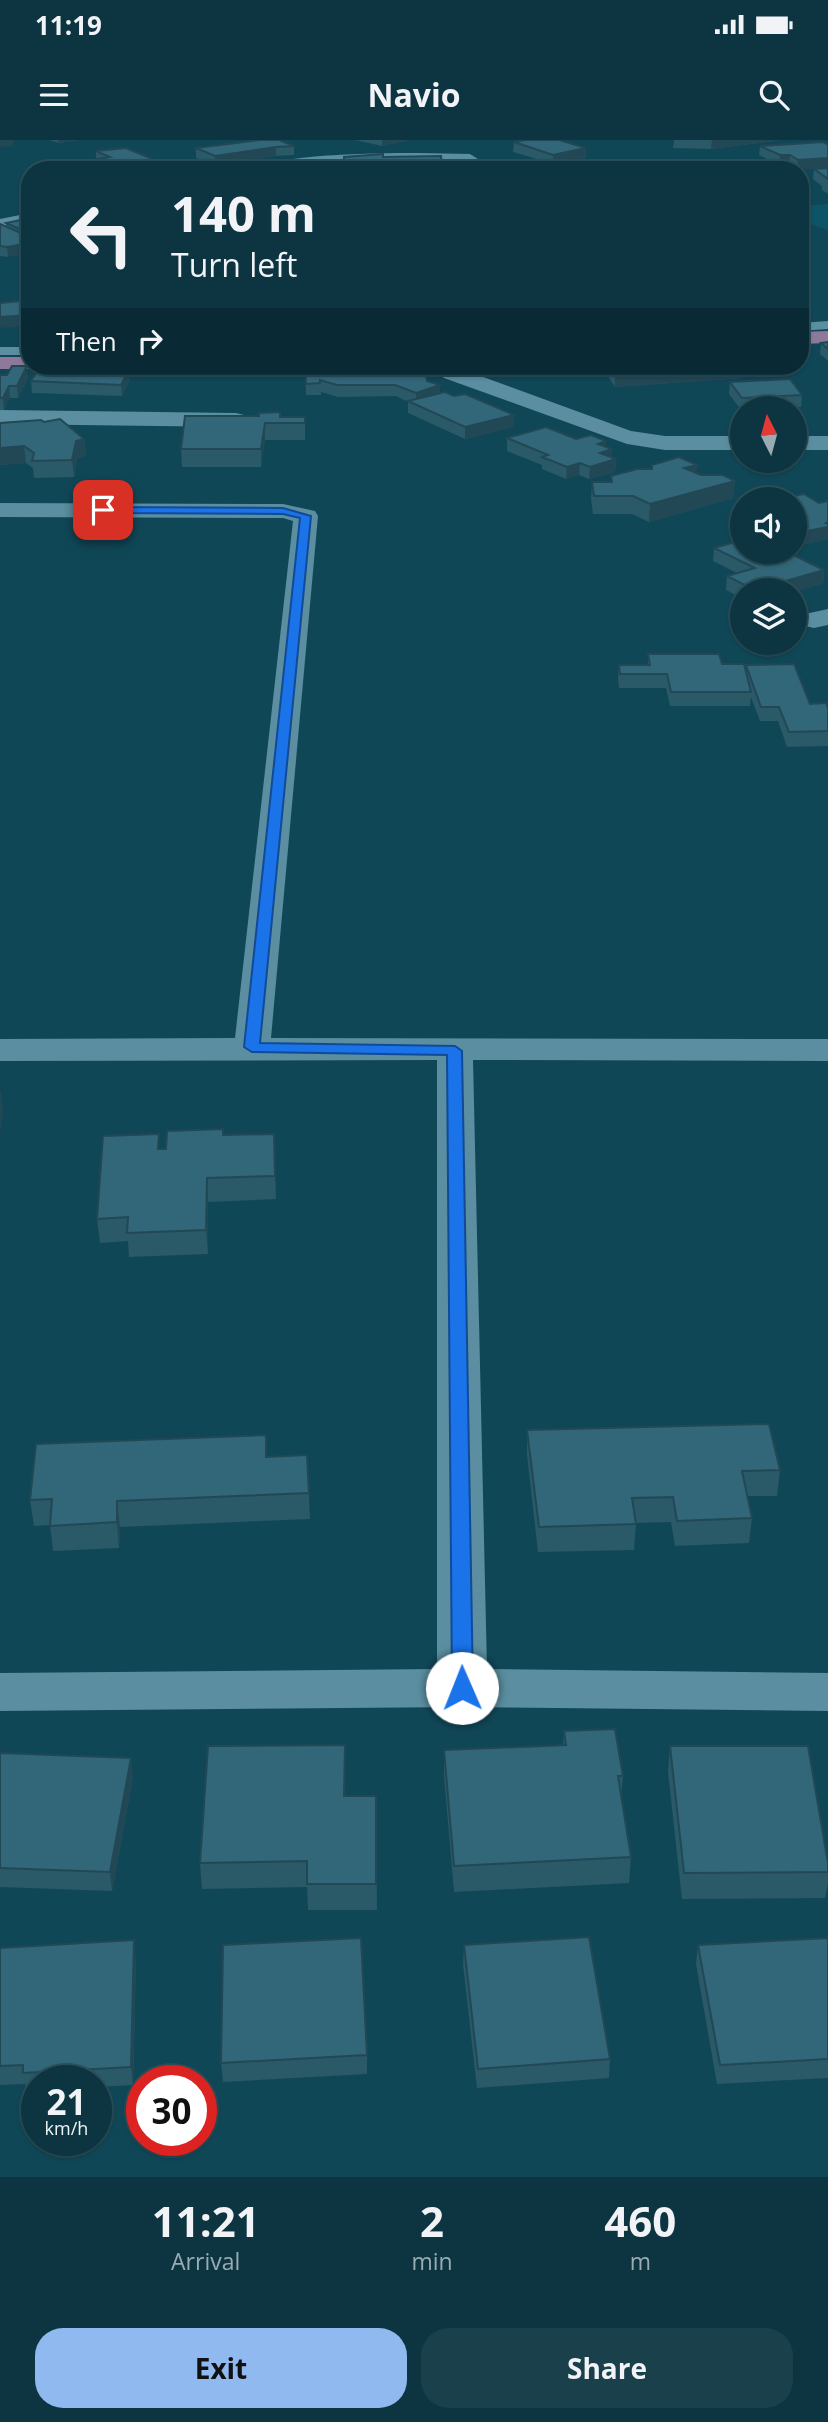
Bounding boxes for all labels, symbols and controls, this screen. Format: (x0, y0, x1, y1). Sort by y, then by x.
text: 11:19 (35, 7, 102, 43)
text: Navio (367, 73, 461, 116)
icon: menu (35, 76, 73, 114)
icon: search (755, 76, 793, 114)
text: 140 m (171, 180, 316, 246)
icon: left (56, 189, 147, 280)
text: Turn left (171, 243, 297, 286)
icon: right (131, 322, 169, 360)
text: Then (56, 323, 117, 359)
north arrow (730, 396, 807, 472)
map controls (730, 396, 807, 655)
pin (73, 480, 133, 540)
button: sound (730, 487, 807, 564)
icon: arrive (84, 491, 122, 529)
button: layers (730, 578, 807, 655)
position arrow (425, 1651, 499, 1725)
speed limit sign: 30 (126, 2065, 217, 2156)
text: 21 (46, 2078, 87, 2125)
text: km/h (45, 2116, 88, 2140)
text: 11:21 (152, 2192, 260, 2249)
text: 2 (420, 2192, 444, 2249)
text: 460 (604, 2192, 676, 2249)
text: Arrival (171, 2245, 240, 2277)
text: min (411, 2245, 453, 2277)
text: m (630, 2245, 651, 2277)
button: Exit (35, 2328, 407, 2408)
button: Share (421, 2328, 793, 2408)

